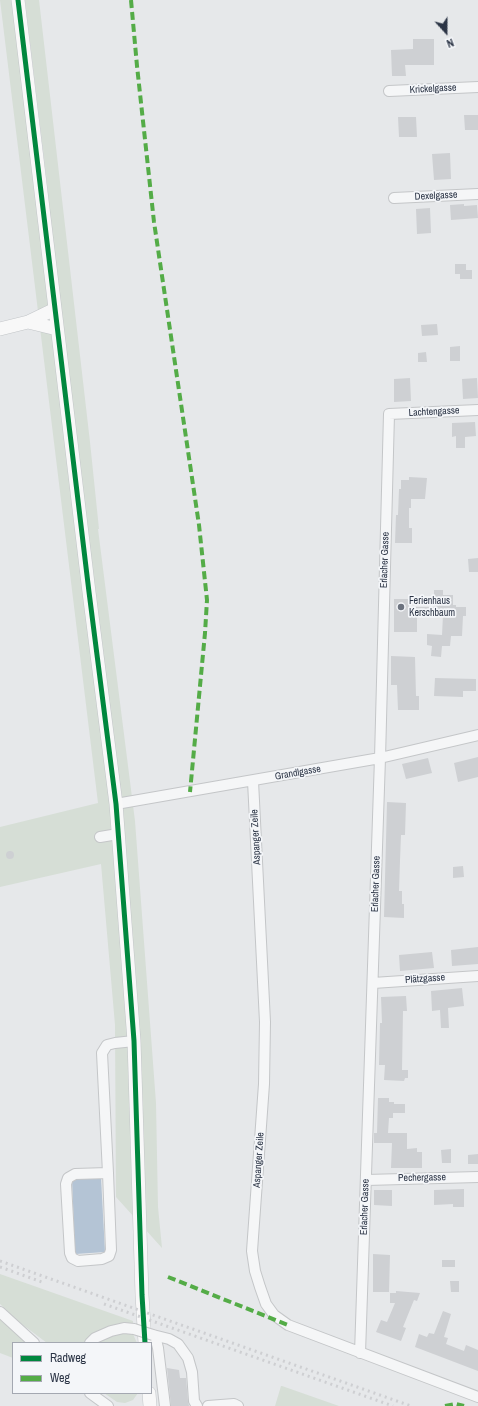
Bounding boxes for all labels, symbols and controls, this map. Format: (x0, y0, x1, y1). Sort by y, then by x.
north arrow (426, 12, 466, 52)
text: N (445, 35, 456, 51)
street label: Krickelgasse (409, 82, 457, 96)
street label: Dexelgasse (414, 189, 458, 203)
street label: Lachtengasse (408, 405, 460, 419)
street label: Erlacher Gasse (378, 532, 392, 588)
place label: Ferienhaus Kerschbaum (409, 595, 455, 618)
marker: Ferienhaus Kerschbaum (396, 602, 406, 612)
street label: Grandlgasse (274, 763, 322, 783)
street label: Aspanger Zeile (249, 809, 263, 865)
street label: Erlacher Gasse (369, 856, 383, 912)
street label: Plätzgasse (405, 972, 445, 986)
street label: Aspanger Zeile (251, 1132, 267, 1188)
street label: Pechergasse (398, 1172, 446, 1184)
street label: Erlacher Gasse (358, 1179, 372, 1235)
legend (12, 1342, 152, 1394)
text: Radweg (50, 1350, 86, 1366)
text: Weg (50, 1370, 70, 1386)

